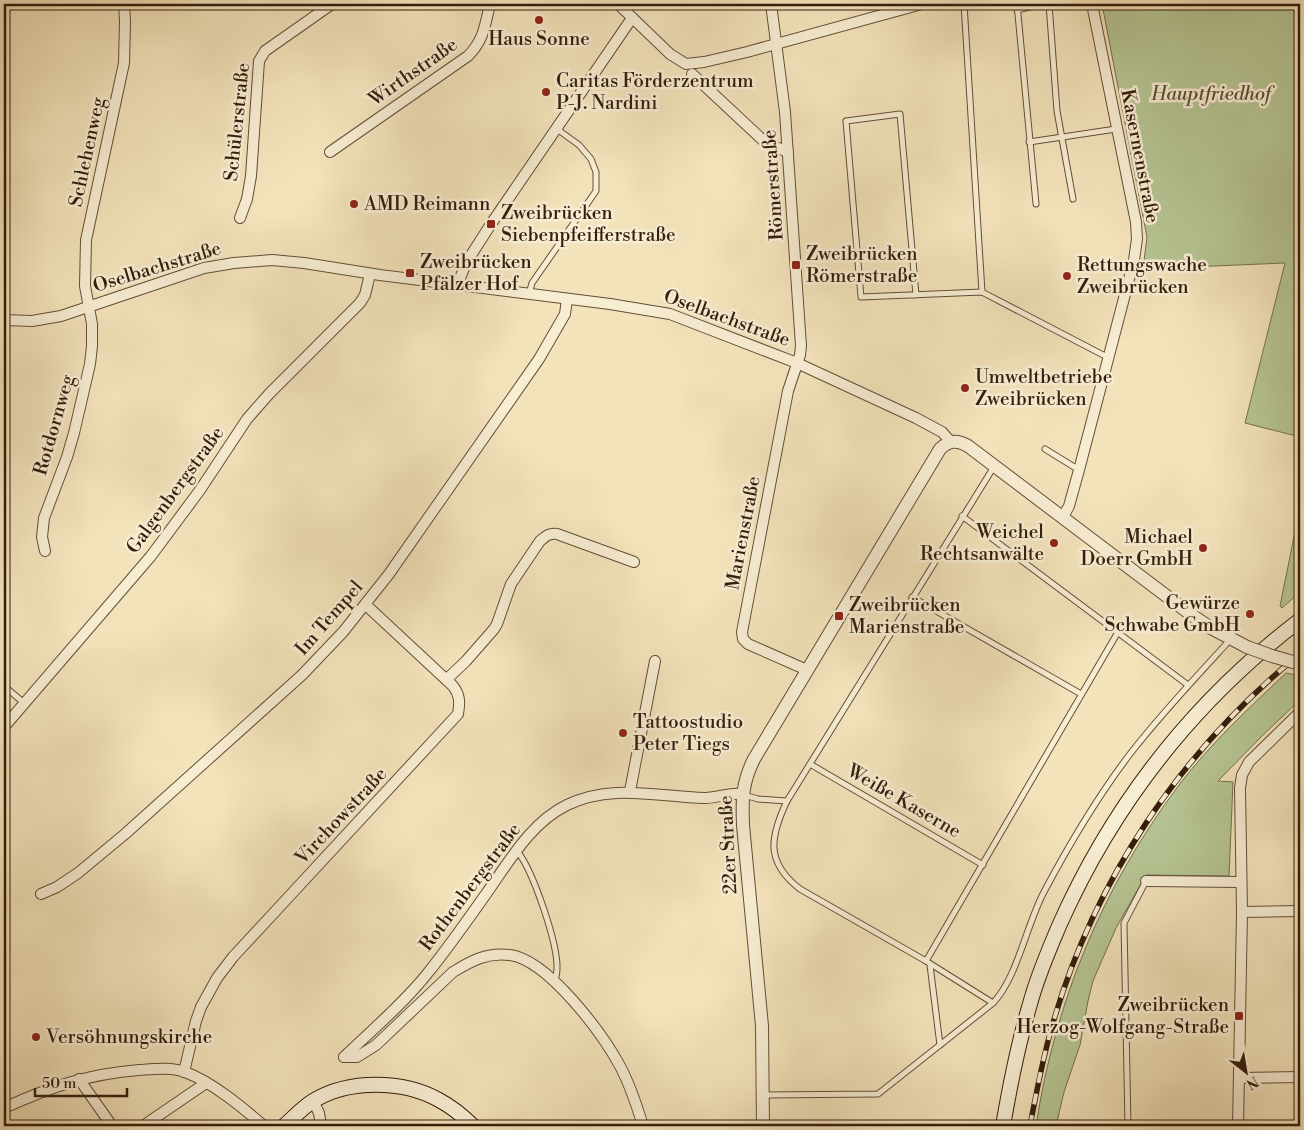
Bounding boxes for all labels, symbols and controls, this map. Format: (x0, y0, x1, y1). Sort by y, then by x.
marker: Haus Sonne (533, 14, 545, 26)
place label: Haus Sonne (488, 27, 590, 51)
street label: Wirthstraße (363, 33, 462, 112)
street label: Schülerstraße (219, 62, 255, 182)
place label: Caritas Förderzentrum P-J. Nardini (556, 69, 754, 115)
park label: Hauptfriedhof (1150, 82, 1276, 106)
marker: Caritas Förderzentrum P-J. Nardini (540, 86, 552, 98)
street label: Kasernenstraße (1115, 87, 1165, 225)
street label: Schlehenweg (64, 95, 110, 209)
street label: Römerstraße (757, 129, 789, 241)
place label: AMD Reimann (363, 192, 490, 216)
marker: AMD Reimann (348, 198, 360, 210)
place label: Zweibrücken Siebenpfeifferstraße (501, 201, 676, 247)
marker: Zweibrücken Siebenpfeifferstraße (485, 218, 497, 230)
street label: Oselbachstraße (90, 236, 224, 298)
place label: Zweibrücken Römerstraße (806, 242, 918, 288)
place label: Zweibrücken Pfälzer Hof (420, 250, 532, 296)
place label: Rettungswache Zweibrücken (1077, 253, 1207, 299)
marker: Zweibrücken Römerstraße (790, 259, 802, 271)
marker: Zweibrücken Pfälzer Hof (404, 267, 416, 279)
marker: Rettungswache Zweibrücken (1061, 270, 1073, 282)
street label: Oselbachstraße (660, 284, 794, 352)
place label: Umweltbetriebe Zweibrücken (975, 365, 1112, 411)
street label: Rotdornweg (28, 372, 80, 478)
marker: Umweltbetriebe Zweibrücken (959, 382, 971, 394)
street label: Galgenbergstraße (121, 422, 229, 558)
street label: Marienstraße (720, 474, 766, 592)
place label: Weichel Rechtsanwälte (920, 520, 1044, 566)
place label: Michael Doerr GmbH (1081, 525, 1193, 571)
marker: Weichel Rechtsanwälte (1048, 537, 1060, 549)
marker: Michael Doerr GmbH (1197, 542, 1209, 554)
street label: Im Tempel (290, 575, 368, 661)
place label: Gewürze Schwabe GmbH (1105, 591, 1240, 637)
place label: Zweibrücken Marienstraße (849, 593, 964, 639)
marker: Gewürze Schwabe GmbH (1244, 608, 1256, 620)
marker: Zweibrücken Marienstraße (833, 610, 845, 622)
place label: Tattoostudio Peter Tiegs (633, 710, 743, 756)
marker: Tattoostudio Peter Tiegs (617, 727, 629, 739)
street label: Weiße Kaserne (842, 758, 965, 843)
street label: Virchowstraße (289, 762, 392, 870)
street label: 22er Straße (713, 795, 743, 895)
street label: Rothenbergstraße (414, 818, 526, 956)
place label: Zweibrücken Herzog-Wolfgang-Straße (1016, 993, 1229, 1039)
marker: Zweibrücken Herzog-Wolfgang-Straße (1233, 1010, 1245, 1022)
place label: Versöhnungskirche (45, 1025, 212, 1049)
marker: Versöhnungskirche (30, 1031, 42, 1043)
north arrow (1222, 1048, 1272, 1098)
scale bar (35, 1065, 128, 1097)
text: N (1243, 1072, 1262, 1093)
text: 50 m (42, 1074, 76, 1093)

